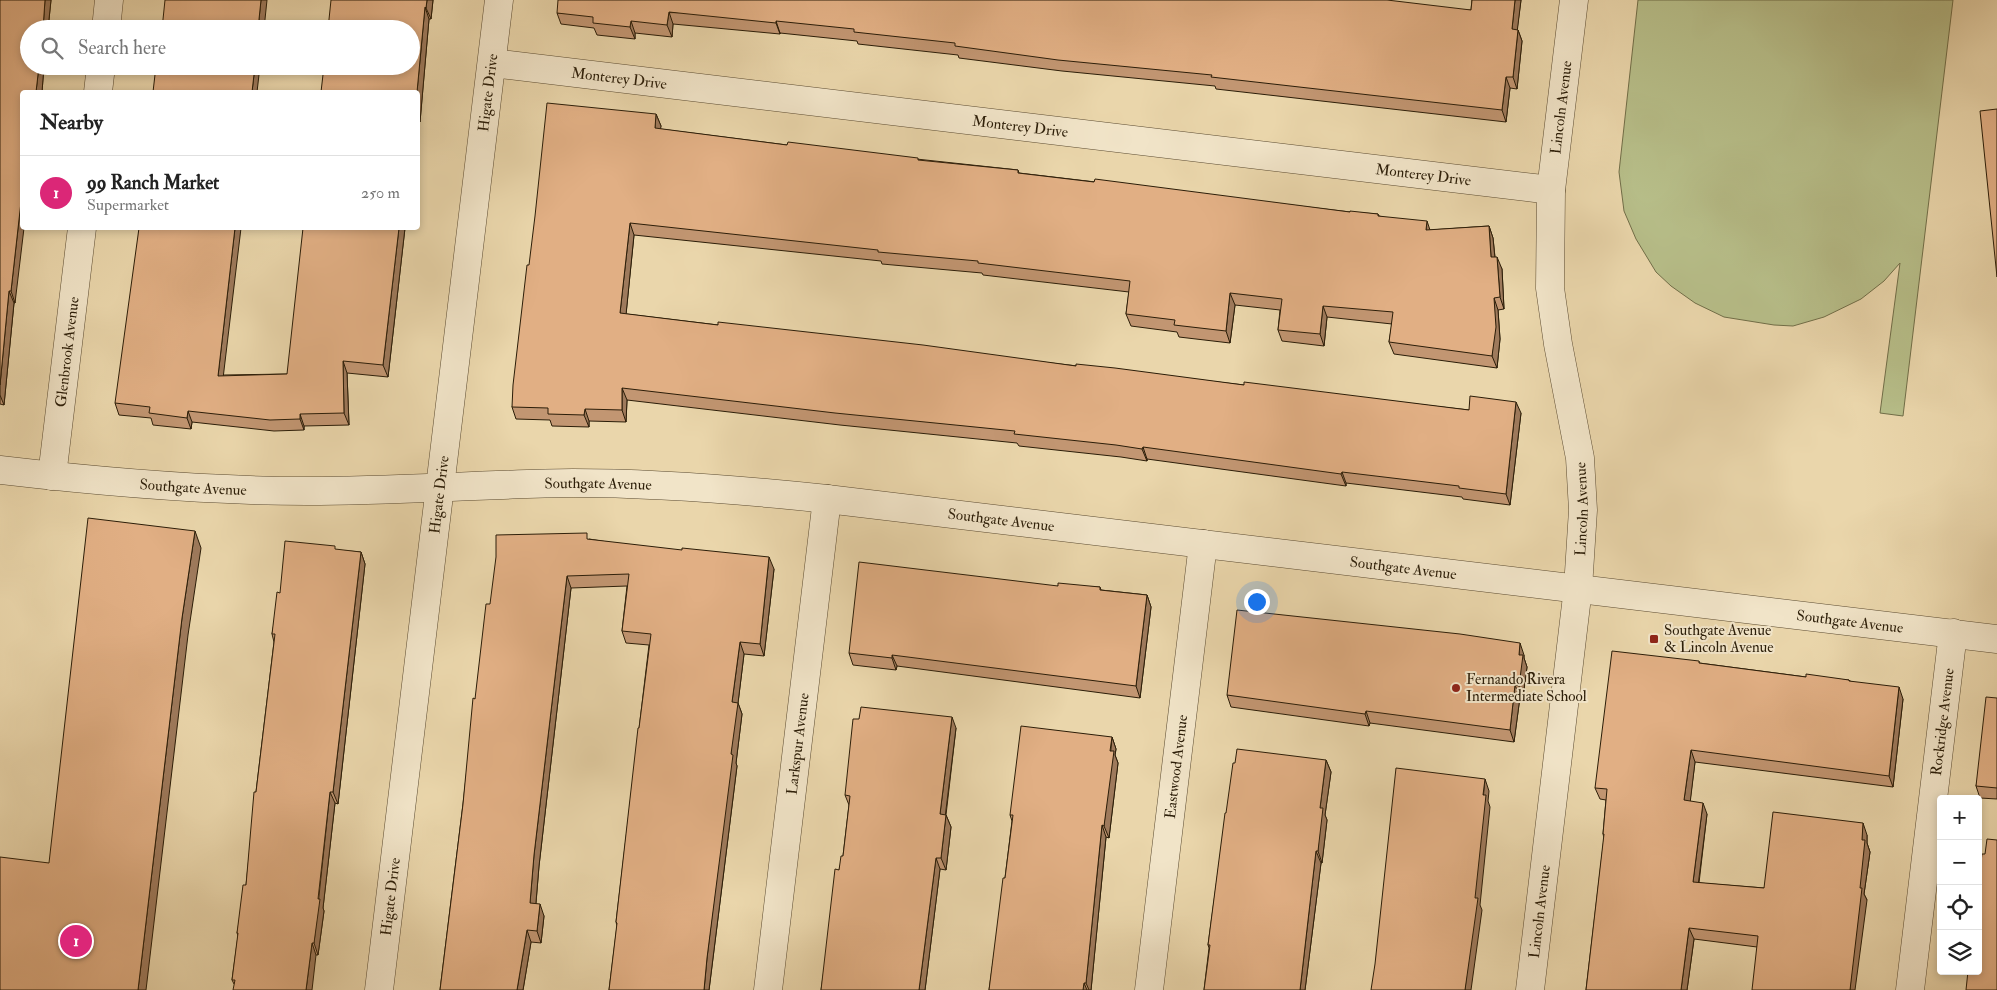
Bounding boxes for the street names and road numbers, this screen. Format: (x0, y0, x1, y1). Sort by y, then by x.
street label: Higate Drive (474, 52, 502, 133)
street label: Lincoln Avenue (1546, 60, 1576, 155)
street label: Monterey Drive (570, 63, 668, 93)
street label: Monterey Drive (971, 111, 1069, 142)
street label: Monterey Drive (1374, 160, 1472, 190)
street label: Glenbrook Avenue (51, 295, 83, 408)
street label: Higate Drive (425, 454, 453, 535)
street label: Lincoln Avenue (1571, 462, 1593, 557)
street label: Southgate Avenue (544, 473, 652, 494)
street label: Southgate Avenue (139, 475, 247, 500)
street label: Southgate Avenue (947, 504, 1056, 536)
street label: Southgate Avenue (1349, 552, 1458, 584)
street label: Southgate Avenue (1796, 606, 1905, 637)
street label: Rockridge Avenue (1926, 667, 1958, 777)
street label: Larkspur Avenue (782, 692, 813, 796)
street label: Eastwood Avenue (1160, 714, 1192, 820)
street label: Higate Drive (376, 857, 404, 937)
street label: Lincoln Avenue (1524, 864, 1554, 959)

